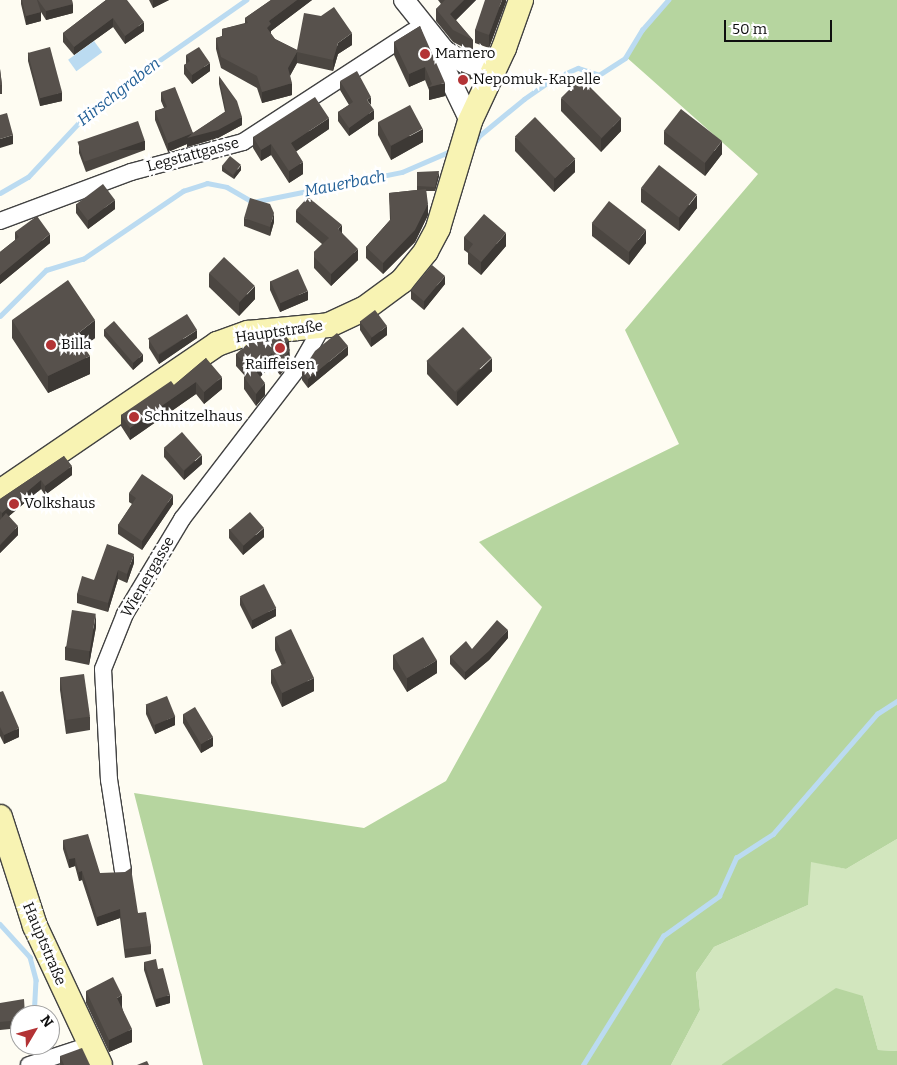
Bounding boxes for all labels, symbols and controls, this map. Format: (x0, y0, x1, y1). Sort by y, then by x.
scale bar (727, 10, 834, 42)
text: 50 m (732, 20, 767, 38)
place label: Marnero (435, 45, 495, 63)
marker: Marnero (419, 48, 431, 60)
water label: Hirschgraben (74, 54, 164, 130)
place label: Nepomuk-Kapelle (473, 71, 601, 89)
marker: Nepomuk-Kapelle (457, 74, 469, 86)
street label: Legstattgasse (145, 134, 241, 176)
water label: Mauerbach (303, 167, 387, 201)
street label: Hauptstraße (234, 317, 324, 347)
place label: Billa (61, 336, 91, 354)
marker: Billa (45, 339, 57, 351)
marker: Raiffeisen (274, 342, 286, 354)
place label: Raiffeisen (245, 356, 315, 374)
place label: Schnitzelhaus (144, 408, 243, 426)
marker: Schnitzelhaus (128, 411, 140, 423)
place label: Volkshaus (24, 495, 95, 513)
marker: Volkshaus (8, 498, 20, 510)
street label: Wienergasse (118, 533, 178, 621)
street label: Hauptstraße (18, 900, 70, 988)
north arrow (10, 1005, 60, 1055)
text: N (37, 1012, 57, 1031)

